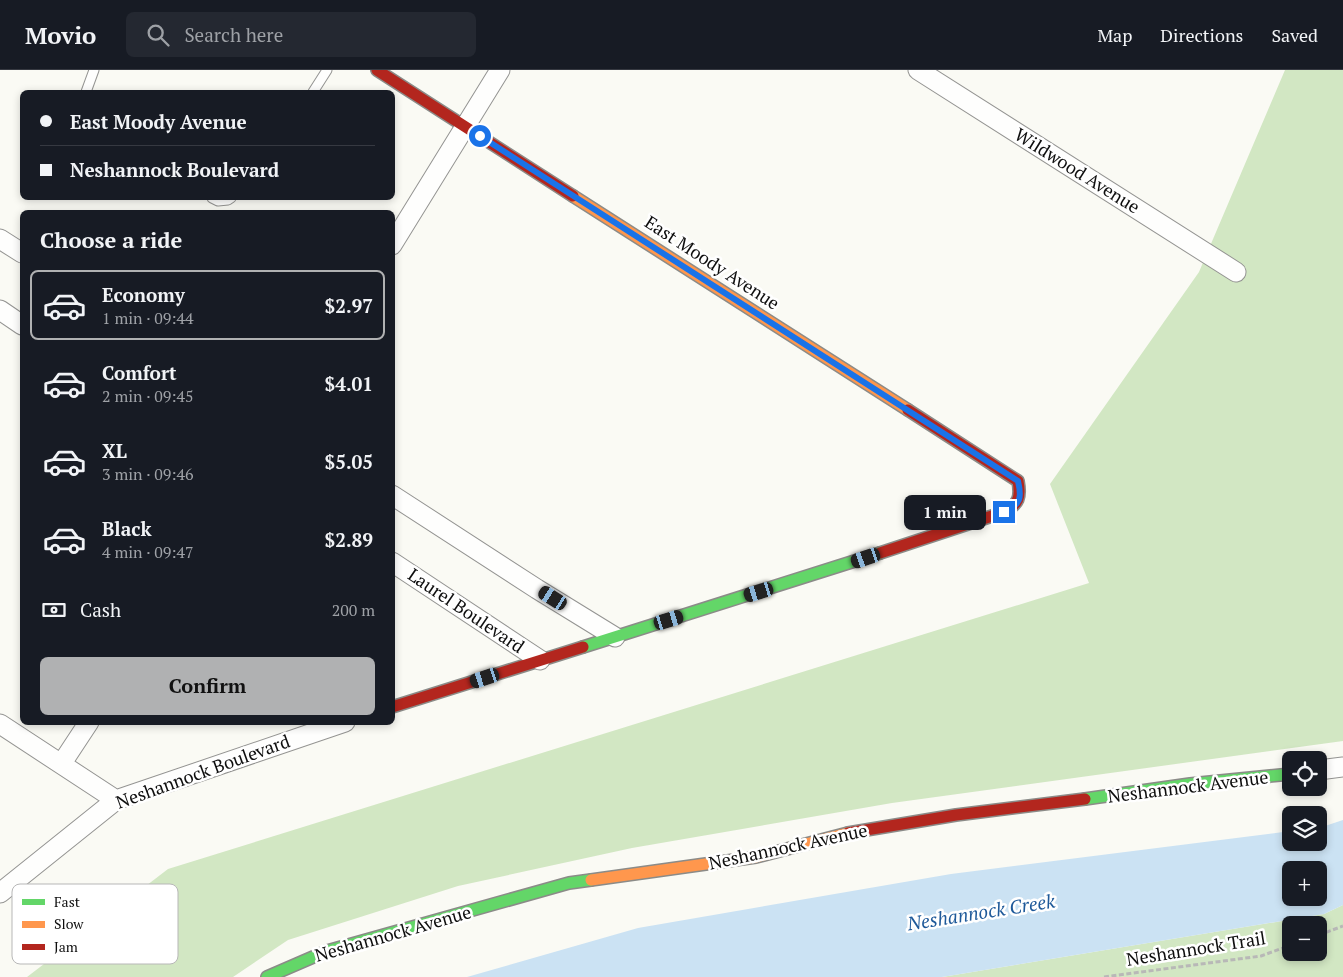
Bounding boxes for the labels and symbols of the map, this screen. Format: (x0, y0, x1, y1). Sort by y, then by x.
street label: Wildwood Avenue (1010, 122, 1145, 218)
route start (469, 125, 491, 147)
street label: East Moody Avenue (641, 210, 784, 315)
callout: 1 min (904, 494, 986, 530)
route end (993, 501, 1015, 523)
car (849, 546, 882, 570)
street label: Laurel Boulevard (404, 562, 530, 658)
car (742, 580, 775, 604)
car (536, 584, 569, 612)
car (652, 608, 685, 632)
car (468, 666, 501, 690)
street label: Neshannock Boulevard (112, 728, 293, 814)
street label: Neshannock Avenue (1106, 764, 1270, 808)
street label: Neshannock Avenue (706, 817, 869, 875)
legend (12, 884, 178, 964)
water label: Neshannock Creek (904, 887, 1057, 936)
text: Fast (54, 892, 81, 911)
street label: Neshannock Avenue (312, 899, 474, 967)
text: Slow (54, 914, 84, 933)
street label: Neshannock Trail (1125, 925, 1267, 971)
text: Jam (54, 937, 78, 956)

